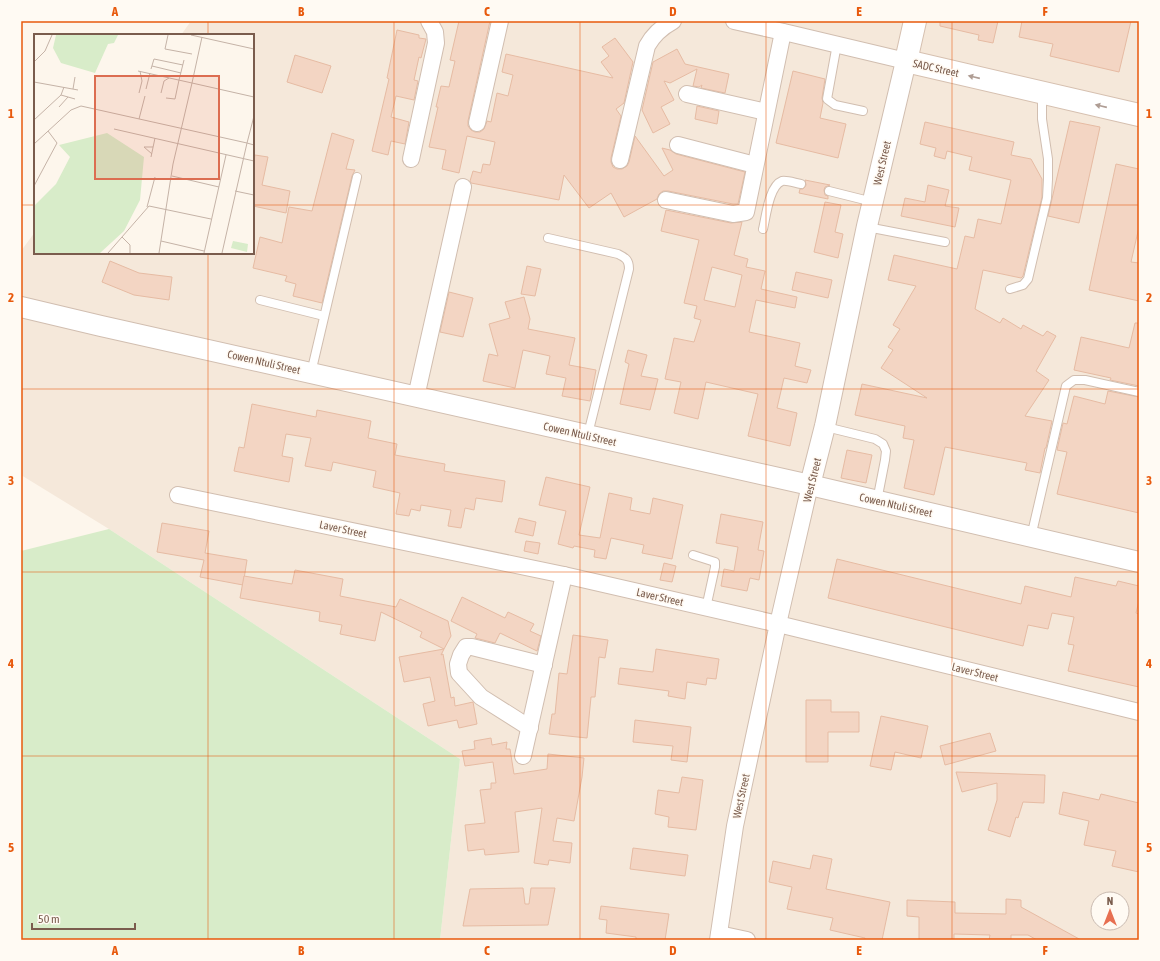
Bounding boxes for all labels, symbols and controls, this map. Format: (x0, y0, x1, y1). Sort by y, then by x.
text: A (111, 4, 119, 19)
text: B (298, 4, 305, 19)
text: C (484, 4, 490, 19)
text: D (669, 4, 677, 19)
text: E (856, 4, 862, 19)
text: F (1042, 4, 1048, 19)
inset map (34, 34, 254, 254)
street label: SADC Street (912, 57, 960, 79)
one-way arrow (968, 73, 981, 79)
one-way arrow (1095, 103, 1107, 109)
text: 1 (8, 106, 14, 121)
text: 1 (1146, 106, 1152, 121)
street label: West Street (871, 140, 893, 186)
text: 2 (8, 290, 14, 305)
text: 2 (1146, 290, 1152, 305)
street label: Cowen Ntuli Street (226, 348, 302, 376)
street label: Cowen Ntuli Street (542, 420, 618, 448)
street label: West Street (801, 457, 823, 503)
text: 3 (8, 473, 14, 488)
text: 3 (1146, 473, 1152, 488)
street label: Cowen Ntuli Street (858, 491, 934, 519)
street label: Laver Street (318, 518, 368, 540)
street label: Laver Street (635, 586, 685, 608)
text: 4 (7, 656, 14, 671)
text: 4 (1145, 656, 1152, 671)
street label: Laver Street (950, 660, 1000, 684)
street label: West Street (730, 773, 752, 819)
text: 5 (8, 840, 14, 855)
text: 5 (1146, 840, 1152, 855)
north arrow (1090, 891, 1130, 931)
text: N (1107, 895, 1113, 907)
scale bar (32, 905, 135, 931)
text: 50 m (38, 912, 60, 926)
text: A (111, 943, 119, 958)
text: B (298, 943, 305, 958)
text: C (484, 943, 490, 958)
text: D (669, 943, 677, 958)
text: E (856, 943, 862, 958)
text: F (1042, 943, 1048, 958)

